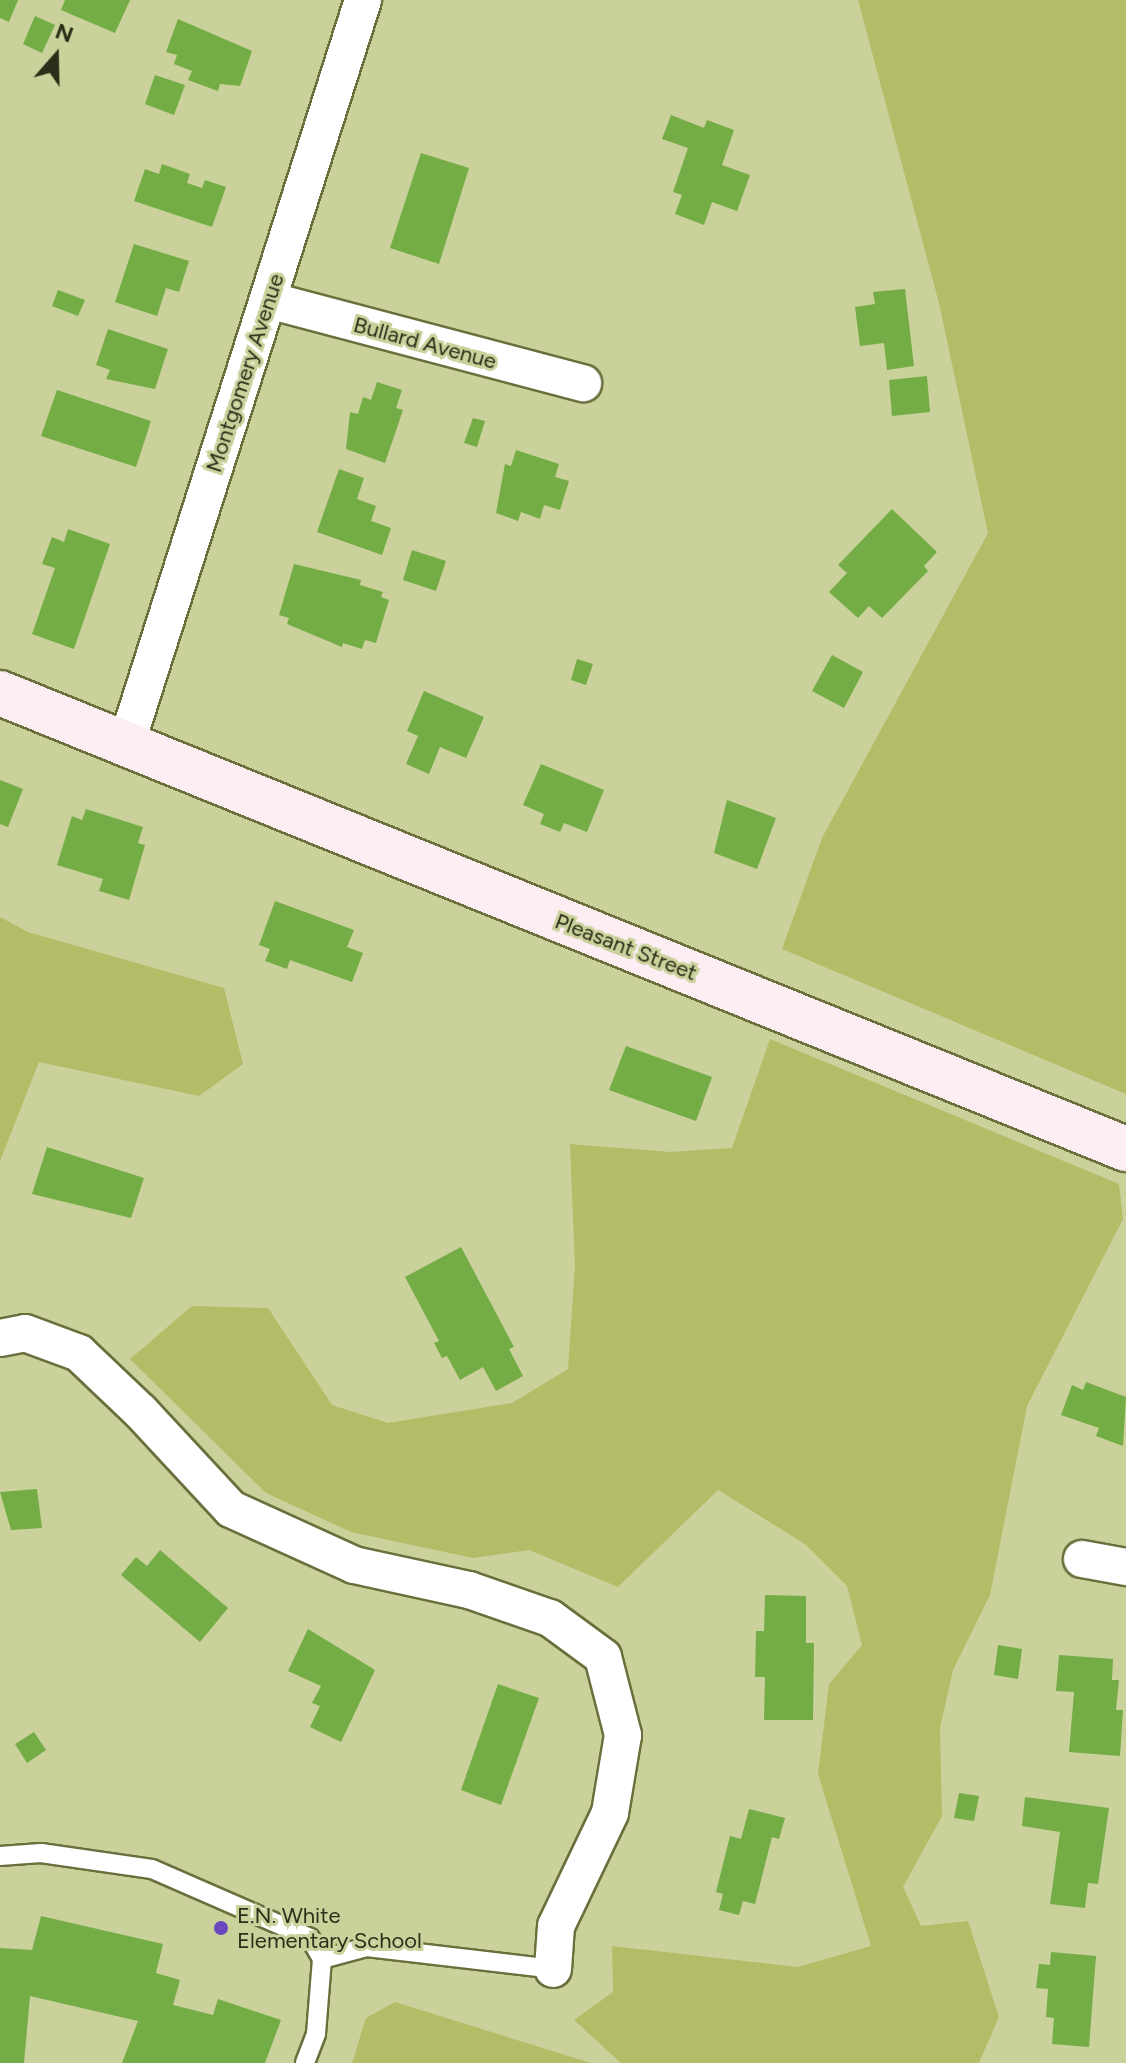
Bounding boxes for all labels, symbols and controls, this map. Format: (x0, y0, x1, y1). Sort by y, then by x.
north arrow (16, 16, 96, 96)
text: N (52, 17, 77, 49)
street label: Montgomery Avenue (200, 270, 290, 476)
street label: Bullard Avenue (351, 311, 499, 375)
street label: Pleasant Street (551, 908, 701, 986)
place label: E.N. White Elementary School (237, 1902, 422, 1954)
marker: E.N. White Elementary School (212, 1919, 230, 1937)

